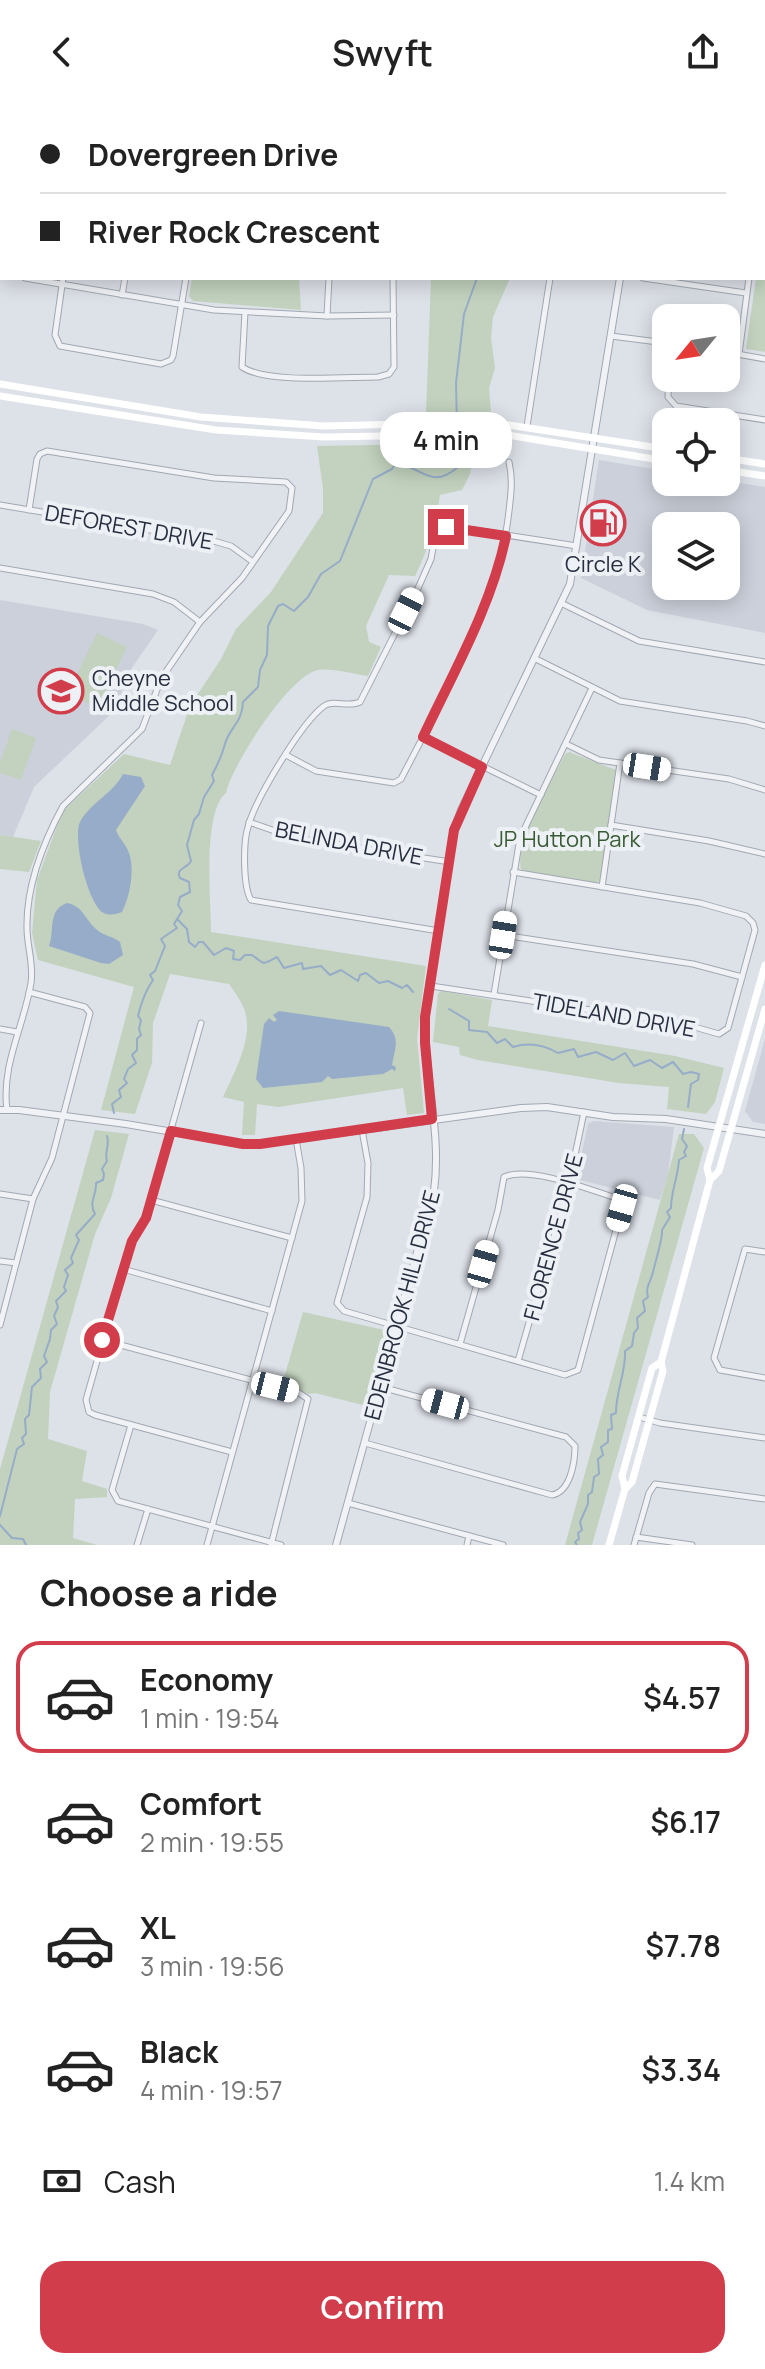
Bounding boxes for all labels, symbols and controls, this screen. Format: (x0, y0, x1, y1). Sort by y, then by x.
text: Swyft (332, 28, 433, 77)
icon: back (40, 30, 84, 74)
icon: share (681, 30, 725, 74)
text: Dovergreen Drive (88, 134, 338, 175)
text: River Rock Crescent (88, 211, 380, 252)
north arrow (652, 304, 740, 392)
map controls (652, 304, 740, 600)
button: locate (652, 408, 740, 496)
callout: 4 min (380, 411, 512, 467)
text: 4 min (413, 422, 479, 458)
street label: DEFOREST DRIVE (43, 497, 215, 557)
fuel station icon: Circle K (579, 499, 627, 547)
route end (428, 509, 464, 545)
button: layers (652, 512, 740, 600)
place label: Circle K (565, 549, 642, 579)
car (385, 584, 427, 638)
place label: Cheyne Middle School (92, 663, 234, 718)
school or university icon: Cheyne Middle School (37, 667, 85, 715)
car (621, 751, 673, 783)
street label: BELINDA DRIVE (273, 814, 425, 872)
park label: JP Hutton Park (494, 824, 641, 854)
car (487, 909, 519, 961)
street label: TIDELAND DRIVE (530, 986, 698, 1044)
street label: FLORENCE DRIVE (516, 1150, 590, 1324)
car (604, 1182, 640, 1234)
street label: EDENBROOK HILL DRIVE (357, 1187, 447, 1423)
car (465, 1238, 501, 1290)
route start (84, 1322, 120, 1358)
car (249, 1370, 301, 1404)
car (419, 1386, 471, 1422)
text: Choose a ride (40, 1568, 278, 1617)
text: Economy (140, 1659, 273, 1700)
icon: car (44, 1661, 116, 1733)
text: $4.57 (643, 1677, 721, 1718)
text: 1 min · 19:54 (140, 1700, 280, 1736)
text: Comfort (140, 1783, 262, 1824)
icon: car (44, 1785, 116, 1857)
text: $6.17 (651, 1801, 721, 1842)
text: 2 min · 19:55 (140, 1824, 284, 1860)
text: XL (140, 1907, 176, 1948)
icon: car (44, 1909, 116, 1981)
text: $7.78 (646, 1925, 721, 1966)
text: 3 min · 19:56 (140, 1948, 285, 1984)
text: Black (140, 2031, 218, 2072)
icon: car (44, 2033, 116, 2105)
text: $3.34 (642, 2049, 721, 2090)
text: 4 min · 19:57 (140, 2072, 283, 2108)
icon: cash (40, 2159, 84, 2203)
text: Cash (104, 2161, 176, 2202)
text: 1.4 km (654, 2163, 725, 2199)
button: Confirm (40, 2261, 725, 2353)

